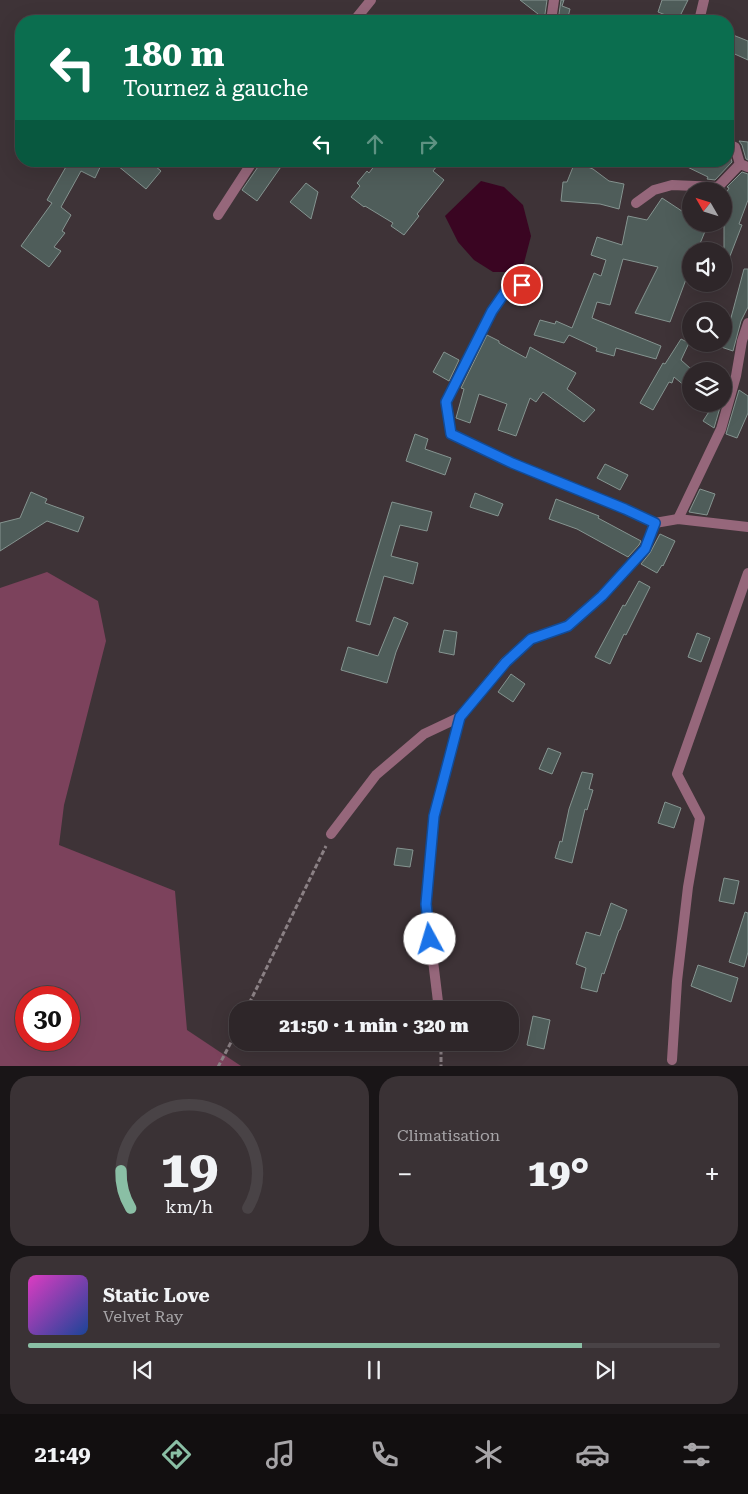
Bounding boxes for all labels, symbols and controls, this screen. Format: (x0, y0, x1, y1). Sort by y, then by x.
text: 180 m (123, 34, 224, 75)
icon: left (40, 35, 105, 100)
text: Tournez à gauche (123, 76, 308, 101)
icon: left (308, 130, 336, 158)
icon: ahead (361, 130, 389, 158)
icon: right (414, 130, 442, 158)
north arrow (682, 182, 732, 232)
map controls (682, 182, 732, 412)
button: sound (682, 242, 732, 292)
pin (501, 264, 543, 306)
icon: arrive (508, 271, 536, 299)
button: search (682, 302, 732, 352)
button: layers (682, 362, 732, 412)
position arrow (403, 912, 455, 964)
speed limit sign: 30 (15, 986, 80, 1051)
text: 21:50 · 1 min · 320 m (279, 1014, 469, 1037)
text: Climatisation (397, 1126, 500, 1145)
text: 19 (160, 1139, 219, 1200)
text: 19° (528, 1151, 589, 1195)
text: − (397, 1158, 413, 1191)
text: + (704, 1158, 720, 1191)
text: km/h (166, 1196, 214, 1217)
text: Static Love (103, 1284, 210, 1307)
text: Velvet Ray (103, 1307, 183, 1326)
icon: previous (129, 1356, 157, 1384)
icon: pause (360, 1356, 388, 1384)
icon: next (591, 1356, 619, 1384)
icon: directions (159, 1437, 194, 1472)
icon: music (263, 1437, 298, 1472)
icon: phone (367, 1437, 402, 1472)
icon: climate (471, 1437, 506, 1472)
icon: car (575, 1437, 610, 1472)
icon: filters (679, 1437, 714, 1472)
text: 21:49 (34, 1442, 91, 1467)

